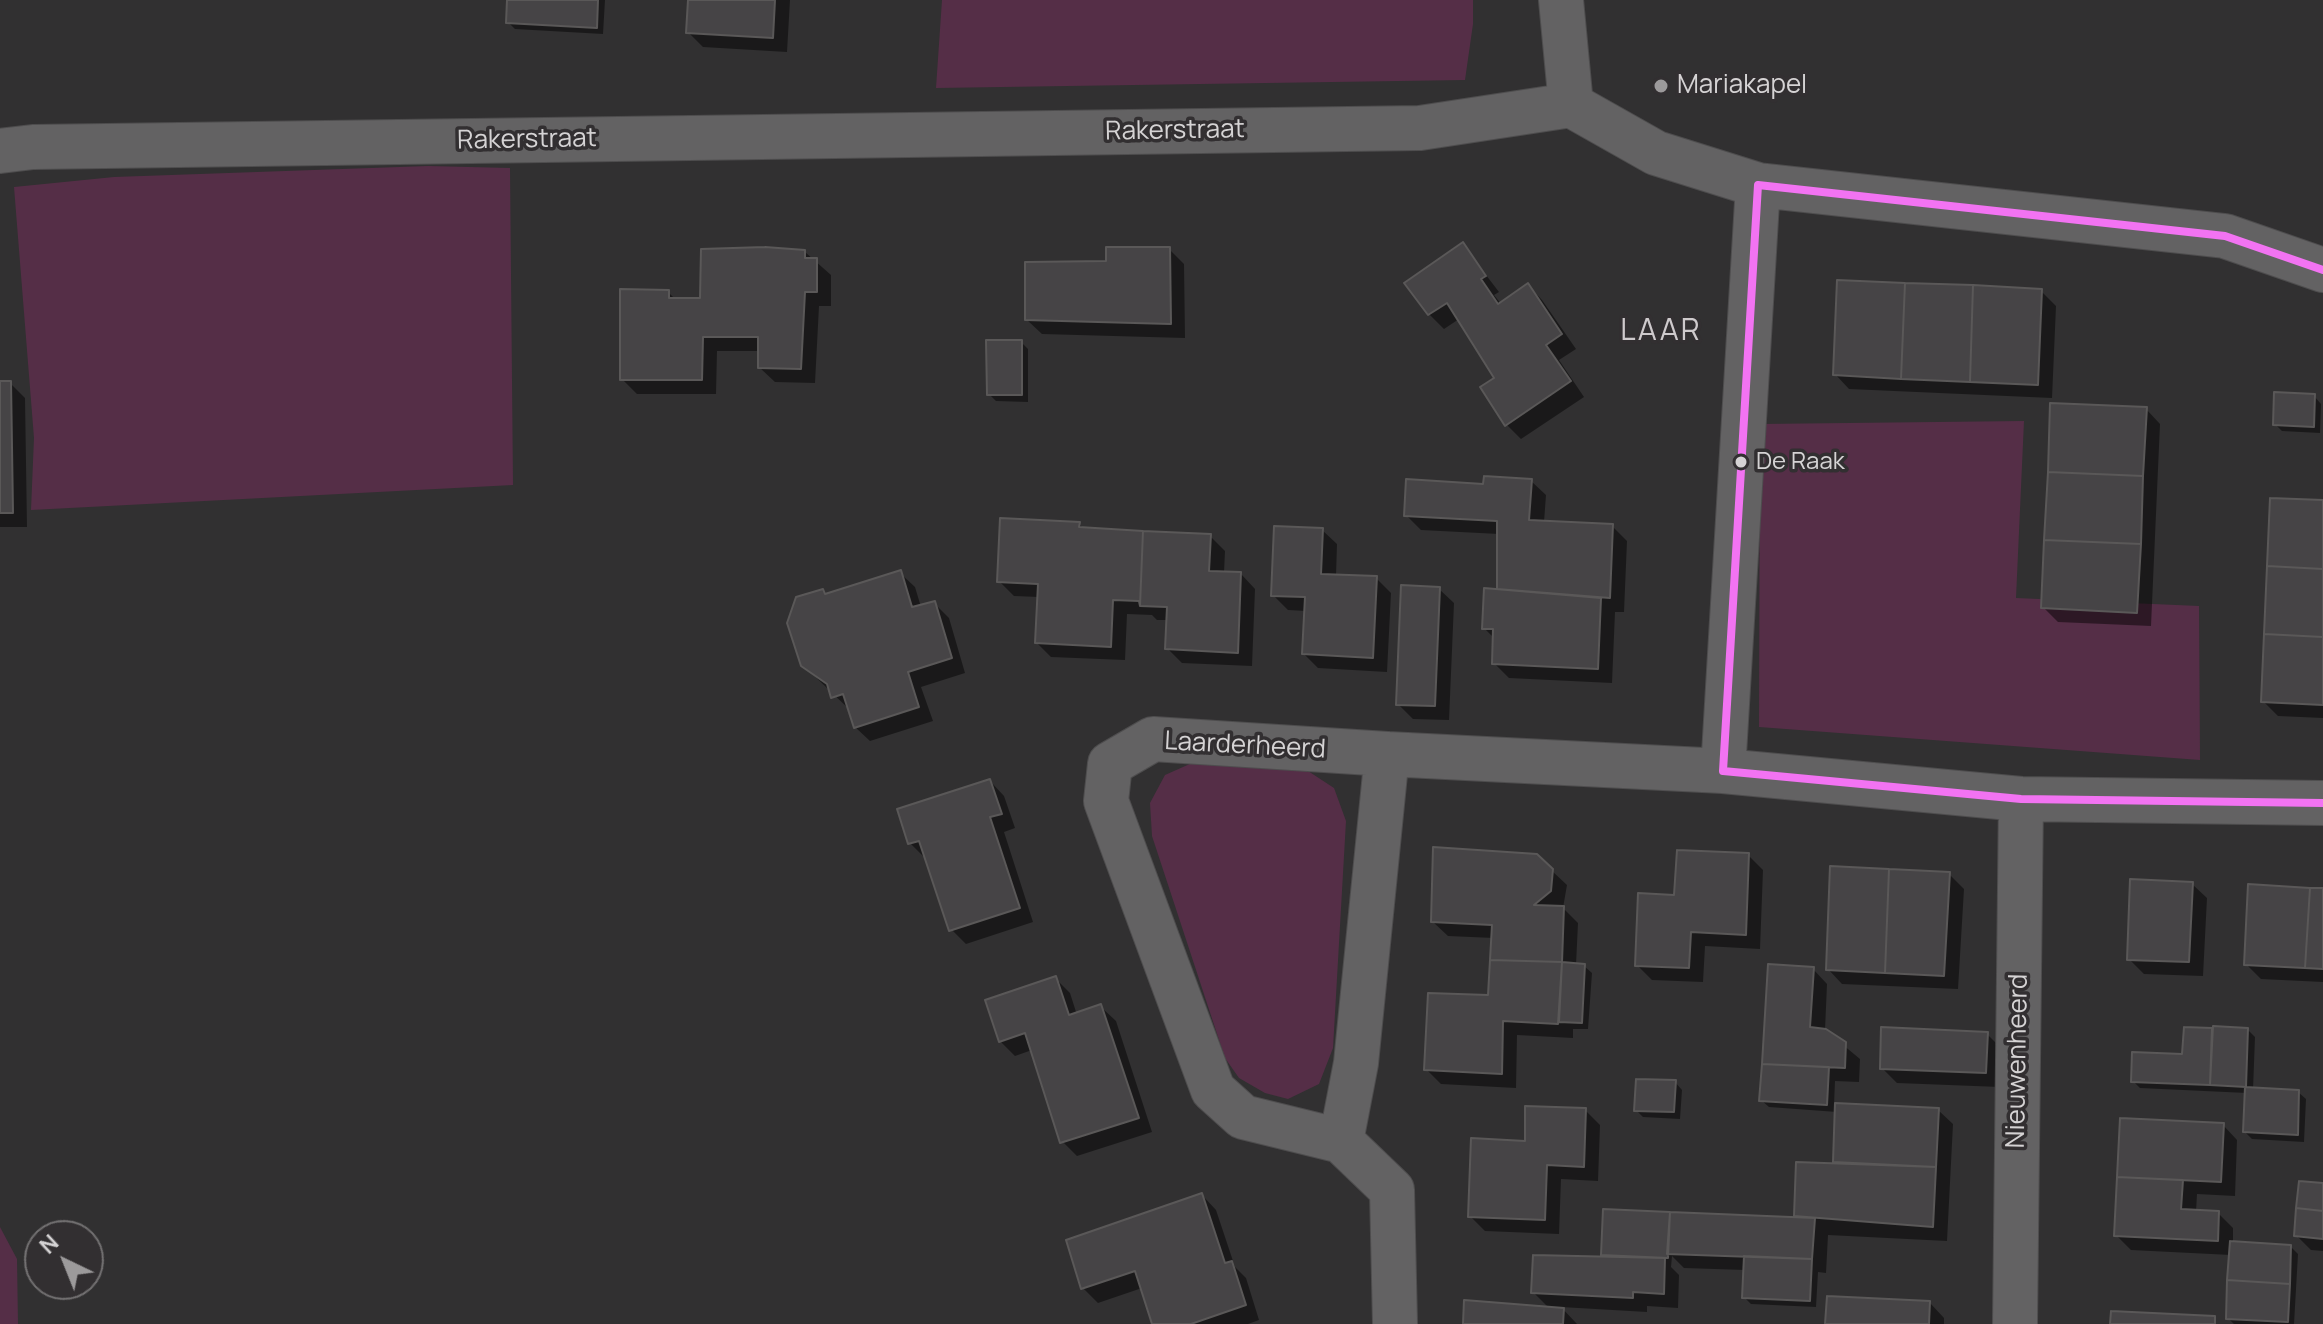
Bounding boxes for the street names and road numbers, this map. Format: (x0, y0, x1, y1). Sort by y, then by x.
street label: Rakerstraat (1105, 114, 1245, 148)
street label: Rakerstraat (457, 123, 597, 157)
street label: Laarderheerd (1163, 726, 1327, 766)
street label: Nieuwenheerd (2001, 973, 2035, 1149)

